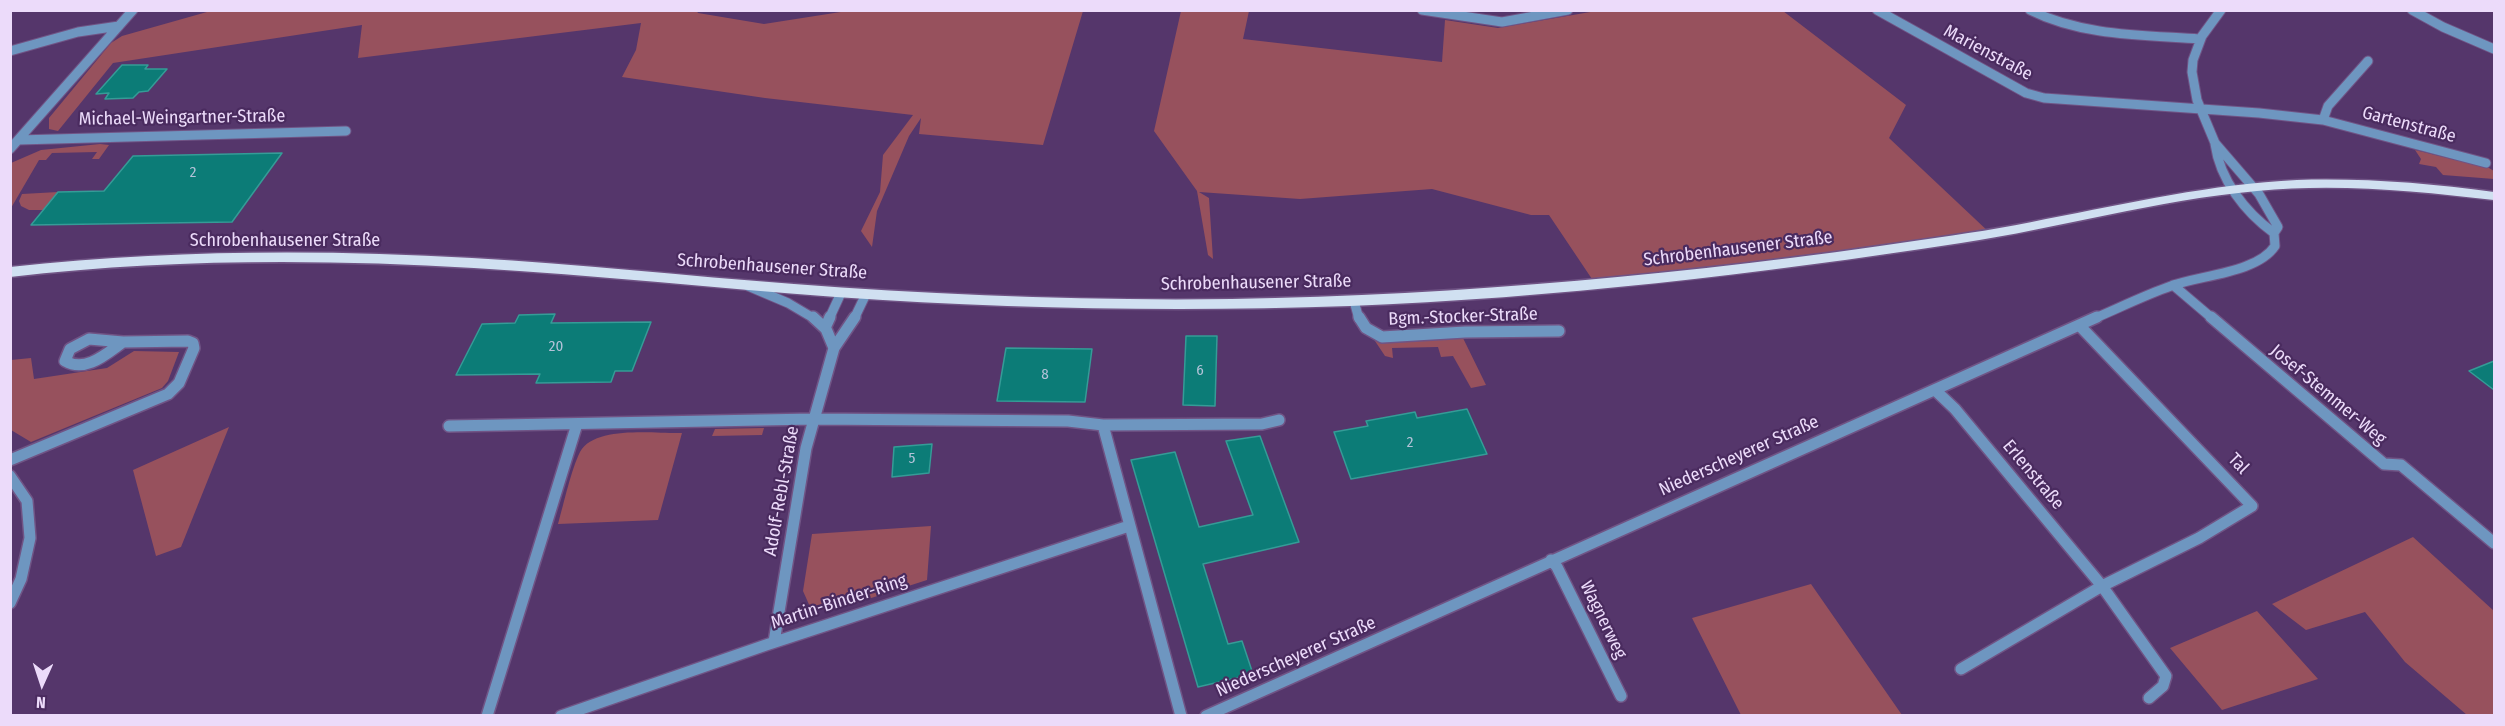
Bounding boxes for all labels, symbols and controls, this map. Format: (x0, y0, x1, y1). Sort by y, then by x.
street label: Marienstraße (1940, 21, 2036, 85)
street label: Gartenstraße (2360, 102, 2458, 148)
street label: Michael-Weingartner-Straße (79, 105, 285, 131)
house number: 2 (190, 164, 196, 182)
street label: Schrobenhausener Straße (1642, 227, 1834, 271)
street label: Schrobenhausener Straße (190, 230, 380, 252)
street label: Schrobenhausener Straße (676, 250, 868, 284)
street label: Schrobenhausener Straße (1161, 271, 1351, 295)
street label: Bgm.-Stocker-Straße (1388, 304, 1538, 330)
house number: 20 (549, 338, 563, 356)
street label: Josef-Stemmer-Weg (2266, 340, 2390, 450)
house number: 6 (1196, 362, 1204, 380)
house number: 8 (1041, 366, 1049, 384)
street label: Niederscheyerer Straße (1656, 411, 1822, 501)
street label: Adolf-Rebl-Straße (760, 424, 804, 558)
house number: 2 (1407, 434, 1413, 452)
street label: Erlenstraße (1998, 436, 2068, 514)
street label: Tal (2223, 449, 2253, 479)
house number: 5 (909, 450, 915, 468)
street label: Martin-Binder-Ring (768, 570, 910, 634)
street label: Wagnerweg (1575, 578, 1631, 662)
street label: Niederscheyerer Straße (1213, 612, 1379, 702)
north arrow (12, 654, 72, 714)
text: N (36, 693, 46, 712)

